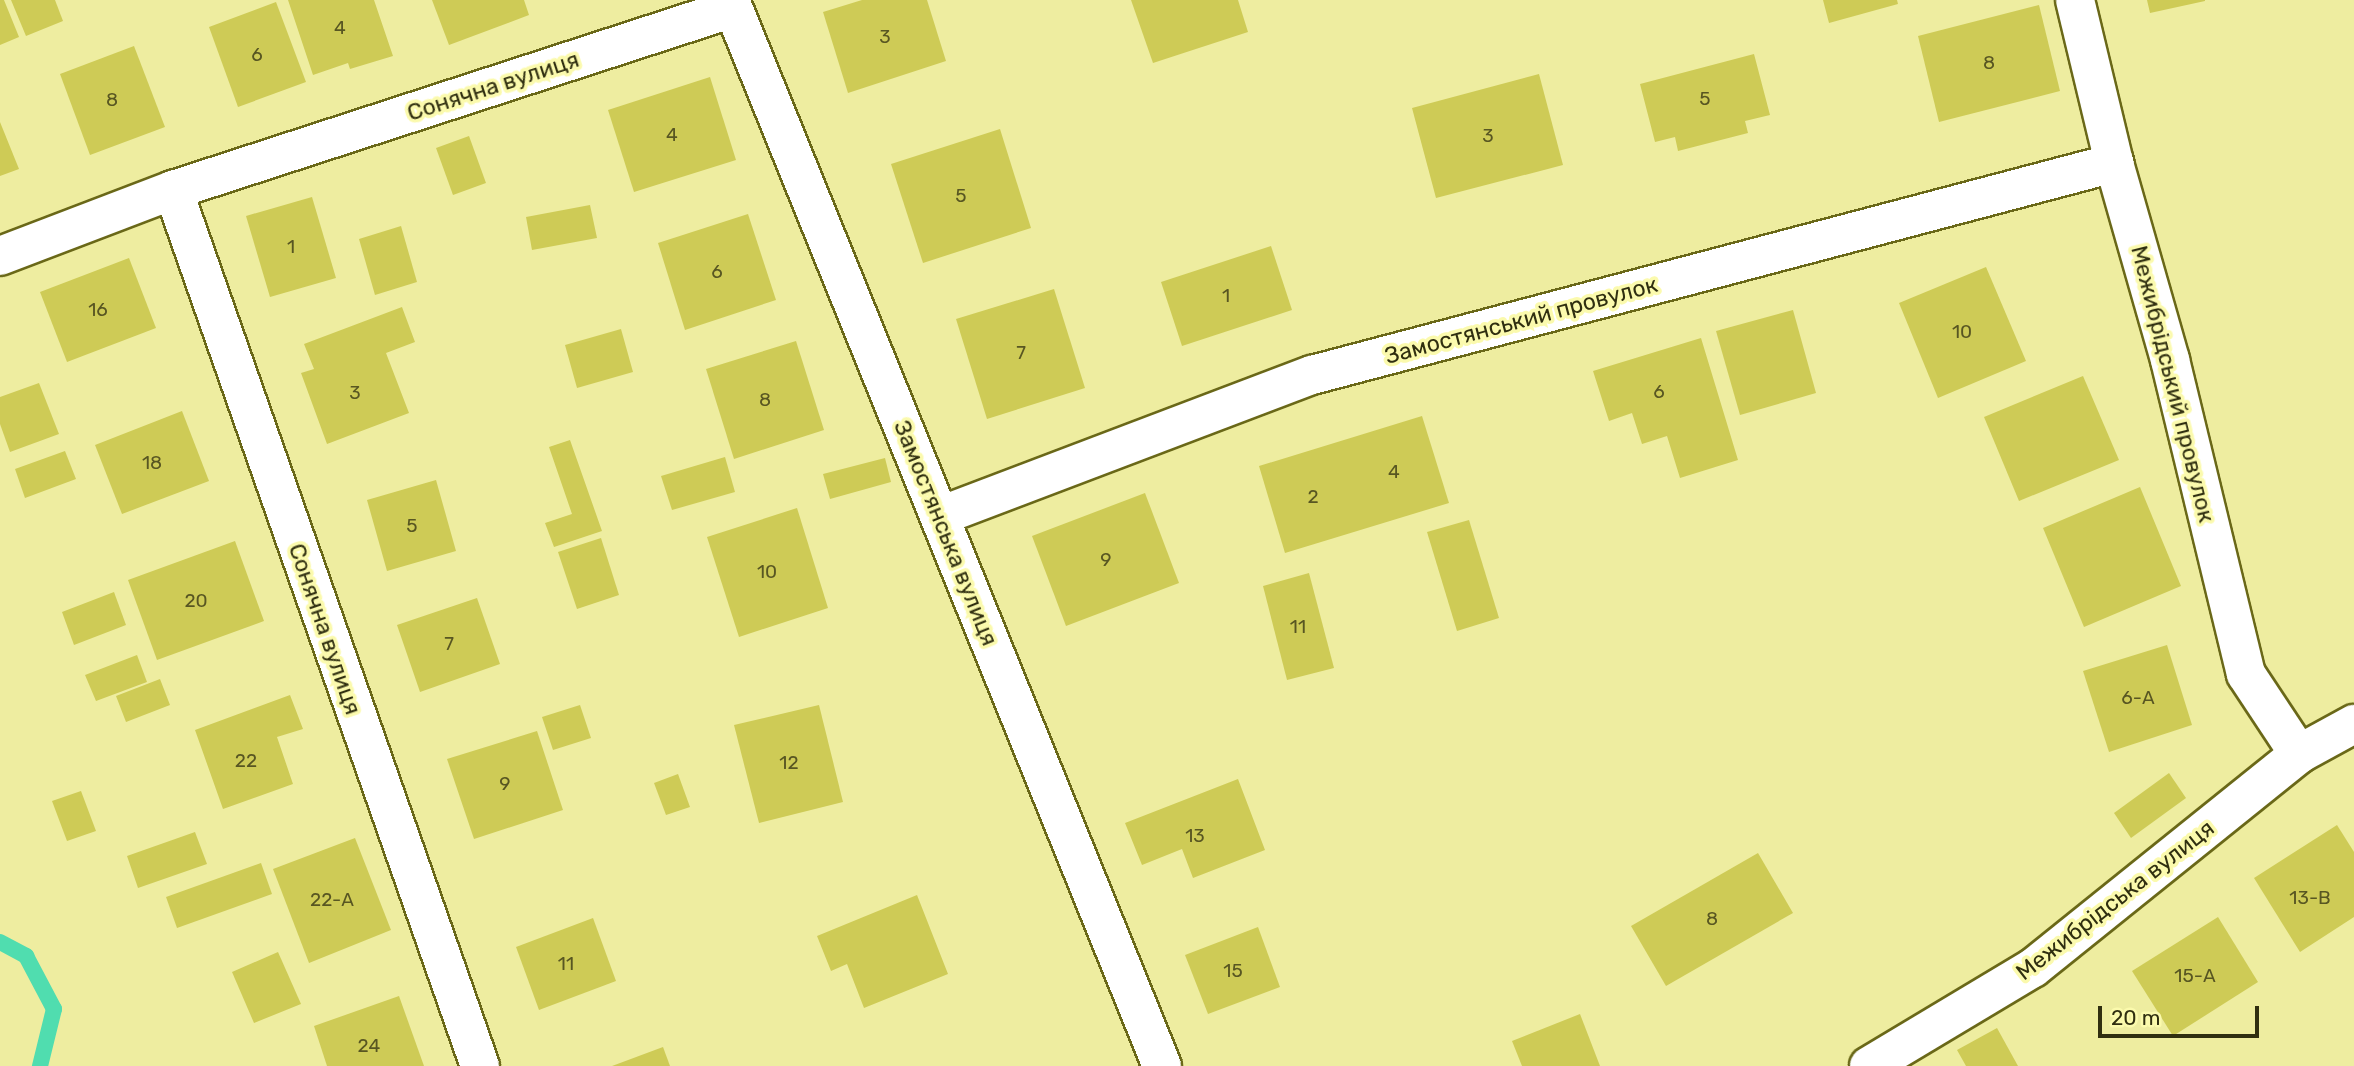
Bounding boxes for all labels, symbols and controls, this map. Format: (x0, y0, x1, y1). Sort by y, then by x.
house number: 4 (334, 17, 346, 39)
house number: 3 (879, 26, 891, 48)
house number: 6 (251, 44, 263, 66)
street label: Сонячна вулиця (404, 45, 582, 127)
house number: 8 (1983, 52, 1995, 74)
house number: 5 (1699, 88, 1711, 110)
house number: 8 (106, 89, 118, 111)
house number: 4 (666, 124, 678, 146)
house number: 3 (1482, 125, 1494, 147)
house number: 5 (955, 185, 967, 207)
house number: 1 (287, 236, 295, 258)
street label: Межибрідський провулок (2125, 243, 2221, 525)
house number: 6 (711, 261, 723, 283)
street label: Замостянський провулок (1382, 270, 1660, 370)
house number: 1 (1222, 285, 1230, 307)
house number: 16 (88, 299, 108, 321)
house number: 10 (1952, 321, 1972, 343)
house number: 7 (1016, 342, 1026, 364)
house number: 6 (1653, 381, 1665, 403)
house number: 3 (349, 382, 361, 404)
house number: 8 (759, 389, 771, 411)
street label: Замостянська вулиця (888, 416, 1004, 650)
house number: 18 (142, 452, 162, 474)
house number: 4 (1388, 461, 1400, 483)
house number: 2 (1307, 486, 1319, 508)
house number: 5 (406, 515, 418, 537)
street label: Сонячна вулиця (283, 540, 367, 718)
house number: 9 (1100, 549, 1112, 571)
house number: 10 (757, 561, 777, 583)
house number: 20 (184, 590, 208, 612)
house number: 11 (1290, 616, 1306, 638)
house number: 7 (444, 633, 454, 655)
house number: 6-А (2121, 687, 2155, 709)
house number: 22 (235, 750, 257, 772)
house number: 12 (779, 752, 799, 774)
house number: 9 (499, 773, 511, 795)
street label: Межибрідська вулиця (2010, 814, 2220, 986)
house number: 13 (1185, 825, 1205, 847)
house number: 13-В (2289, 887, 2331, 909)
house number: 22-А (310, 889, 354, 911)
house number: 8 (1706, 908, 1718, 930)
house number: 11 (558, 953, 574, 975)
house number: 15 (1223, 960, 1243, 982)
house number: 15-А (2174, 965, 2216, 987)
scale bar (2102, 992, 2263, 1036)
text: 20 m (2111, 1005, 2160, 1030)
house number: 24 (358, 1035, 380, 1057)

